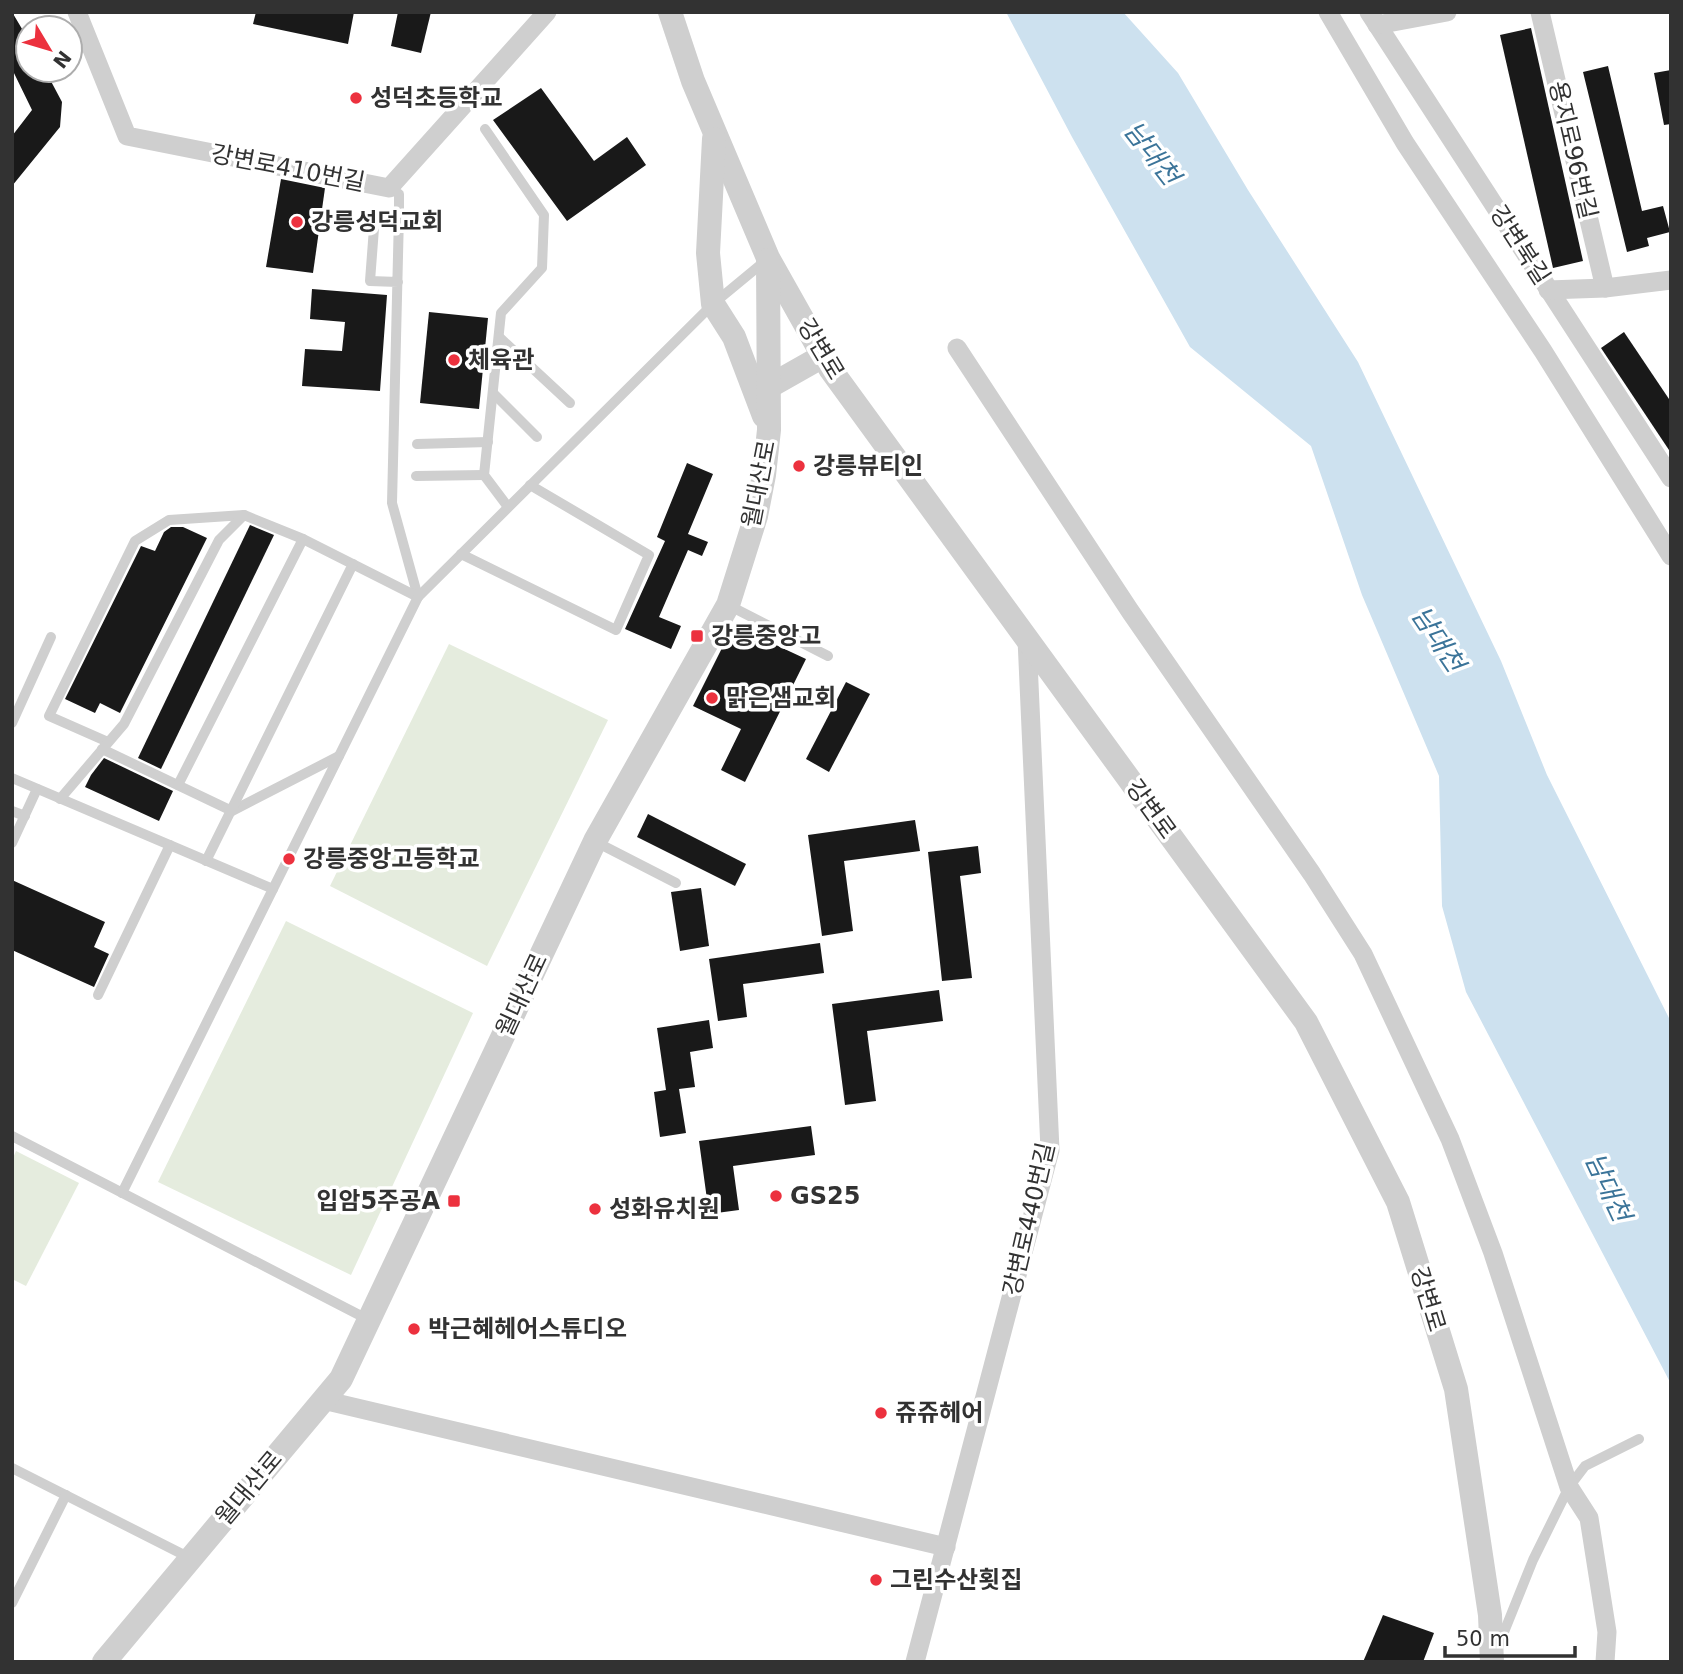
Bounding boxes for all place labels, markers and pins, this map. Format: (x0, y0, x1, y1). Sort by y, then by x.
place label: 성덕초등학교 (370, 84, 502, 112)
marker: 성덕초등학교 (348, 90, 364, 106)
place label: 강릉성덕교회 (311, 208, 443, 236)
marker: 강릉성덕교회 (289, 214, 305, 230)
place label: 체육관 (468, 346, 534, 374)
marker: 체육관 (446, 352, 462, 368)
place label: 강릉뷰티인 (813, 452, 923, 480)
marker: 강릉뷰티인 (791, 458, 807, 474)
place label: 강릉중앙고 (711, 622, 821, 650)
marker: 강릉중앙고 (689, 628, 705, 644)
place label: 맑은샘교회 (726, 684, 836, 712)
marker: 맑은샘교회 (704, 690, 720, 706)
place label: 강릉중앙고등학교 (303, 845, 480, 873)
marker: 강릉중앙고등학교 (281, 851, 297, 867)
place label: GS25 (790, 1182, 860, 1210)
place label: 입암5주공A (316, 1187, 440, 1215)
marker: GS25 (768, 1188, 784, 1204)
marker: 입암5주공A (446, 1193, 462, 1209)
place label: 성화유치원 (609, 1195, 719, 1223)
marker: 성화유치원 (587, 1201, 603, 1217)
place label: 박근혜헤어스튜디오 (428, 1315, 627, 1343)
marker: 박근혜헤어스튜디오 (406, 1321, 422, 1337)
place label: 쥬쥬헤어 (895, 1399, 983, 1427)
marker: 쥬쥬헤어 (873, 1405, 889, 1421)
place label: 그린수산횟집 (890, 1566, 1022, 1594)
marker: 그린수산횟집 (868, 1572, 884, 1588)

